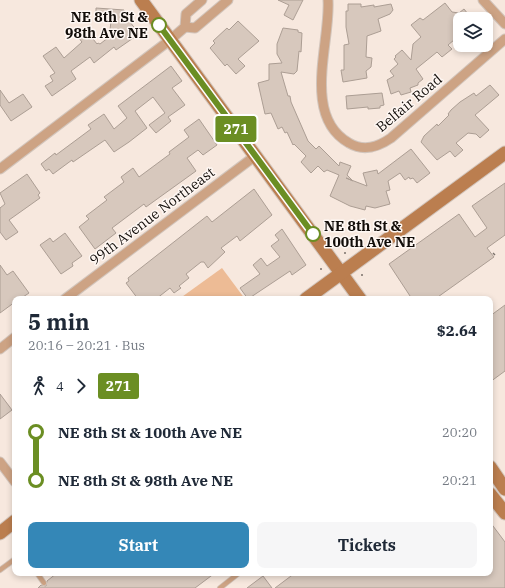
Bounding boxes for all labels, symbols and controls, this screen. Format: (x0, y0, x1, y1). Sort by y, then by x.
place label: NE 8th St & 98th Ave NE (65, 8, 149, 42)
map controls (453, 12, 493, 52)
button: layers (453, 12, 493, 52)
marker: NE 8th St & 98th Ave NE (151, 17, 167, 33)
street label: Belfair Road (372, 70, 446, 136)
line badge: 271 (213, 116, 259, 142)
text: 271 (223, 120, 249, 138)
street label: 99th Avenue Northeast (86, 163, 218, 269)
place label: NE 8th St & 100th Ave NE (324, 217, 415, 251)
marker: NE 8th St & 100th Ave NE (305, 226, 321, 242)
text: 5 min (28, 307, 90, 336)
text: $2.64 (437, 321, 477, 340)
text: 20:16 – 20:21 · Bus (28, 337, 145, 354)
icon: walk (28, 375, 50, 397)
icon: forward (70, 375, 92, 397)
text: 271 (106, 377, 131, 395)
text: 4 (56, 378, 64, 395)
text: NE 8th St & 100th Ave NE (58, 423, 242, 442)
text: 20:20 (442, 424, 477, 441)
text: NE 8th St & 98th Ave NE (58, 471, 233, 490)
text: 20:21 (442, 472, 477, 489)
button: Start (28, 522, 249, 568)
button: Tickets (257, 522, 477, 568)

